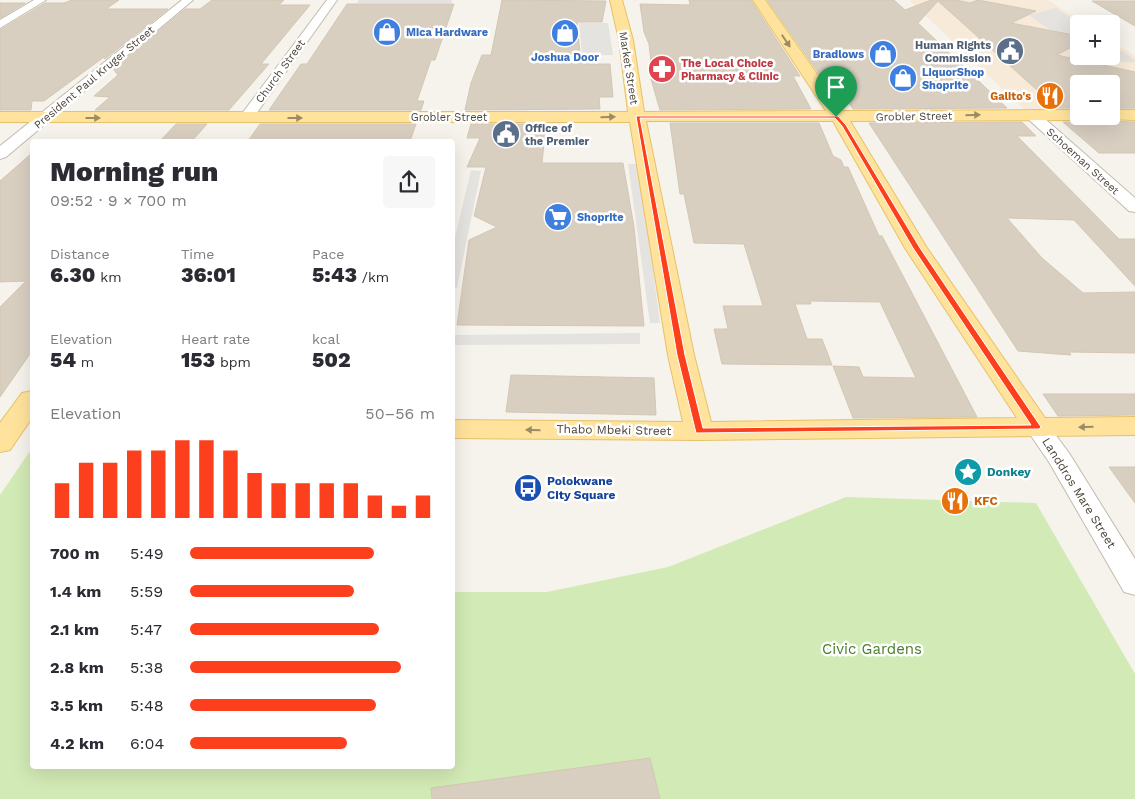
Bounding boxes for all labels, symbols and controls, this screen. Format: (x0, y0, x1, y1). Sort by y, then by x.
map controls (1070, 15, 1120, 125)
button: + (1070, 15, 1120, 65)
shop icon: Mica Hardware (372, 17, 402, 47)
shop icon: Joshua Door (550, 18, 580, 48)
street label: President Paul Kruger Street (32, 23, 157, 131)
place label: Mica Hardware (406, 26, 488, 39)
street label: Market Street (616, 31, 641, 106)
one-way arrow (782, 34, 791, 47)
public building icon: Human Rights Commission (995, 36, 1025, 66)
street label: Church Street (253, 37, 308, 106)
shop icon: Bradlows (868, 39, 898, 69)
place label: Human Rights Commission (915, 39, 991, 65)
place label: Bradlows (813, 48, 864, 61)
place label: Joshua Door (531, 51, 599, 64)
pharmacy icon: The Local Choice Pharmacy & Clinic (647, 54, 677, 84)
place label: The Local Choice Pharmacy & Clinic (681, 57, 779, 83)
shop icon: LiquorShop Shoprite (888, 63, 918, 93)
pin (815, 66, 857, 117)
place label: LiquorShop Shoprite (922, 66, 984, 92)
icon: arrive (822, 73, 850, 101)
button: − (1070, 75, 1120, 125)
restaurant icon: Galito's (1035, 81, 1065, 111)
place label: Galito's (990, 90, 1031, 103)
street label: Grobler Street (876, 109, 953, 124)
street label: Grobler Street (411, 111, 488, 124)
one-way arrow (965, 111, 981, 119)
one-way arrow (601, 113, 617, 121)
one-way arrow (86, 114, 102, 122)
one-way arrow (287, 114, 303, 122)
public building icon: Office of the Premier (491, 119, 521, 149)
place label: Office of the Premier (525, 122, 590, 148)
street label: Schoeman Street (1044, 125, 1122, 198)
text: Morning run (50, 155, 218, 188)
button: share (383, 156, 435, 208)
text: 09:52 · 9 × 700 m (50, 191, 187, 210)
supermarket icon: Shoprite (543, 202, 573, 232)
place label: Shoprite (577, 211, 624, 224)
text: Distance (50, 246, 110, 262)
text: Time (181, 246, 214, 262)
text: Pace (312, 246, 344, 262)
text: 6.30 (50, 262, 96, 287)
text: 36:01 (181, 262, 236, 287)
text: 5:43 (312, 262, 357, 287)
text: km (96, 269, 122, 285)
text: /km (357, 269, 389, 285)
text: Elevation (50, 331, 113, 347)
text: Heart rate (181, 331, 250, 347)
text: kcal (312, 331, 340, 347)
text: 54 (50, 347, 76, 372)
text: 153 (181, 347, 215, 372)
text: 502 (312, 347, 351, 372)
text: m (76, 354, 94, 370)
text: bpm (215, 354, 251, 370)
text: Elevation (50, 404, 121, 423)
text: 50–56 m (365, 404, 435, 423)
street label: Thabo Mbeki Street (556, 422, 672, 438)
one-way arrow (1078, 423, 1094, 431)
one-way arrow (525, 425, 541, 433)
street label: Landdros Mare Street (1039, 435, 1119, 551)
place icon: Donkey (953, 457, 983, 487)
place label: Donkey (987, 465, 1031, 479)
bus stop icon: Polokwane City Square (513, 473, 543, 503)
place label: Polokwane City Square (547, 474, 616, 502)
restaurant icon: KFC (940, 486, 970, 516)
place label: KFC (974, 494, 998, 508)
text: 700 m (50, 544, 100, 563)
text: 5:49 (130, 544, 164, 563)
text: 1.4 km (50, 582, 101, 601)
text: 5:59 (130, 582, 163, 601)
text: 2.1 km (50, 620, 99, 639)
text: 5:47 (130, 620, 162, 639)
park label: Civic Gardens (822, 640, 922, 658)
text: 2.8 km (50, 658, 104, 677)
text: 5:38 (130, 658, 163, 677)
text: 3.5 km (50, 696, 103, 715)
text: 5:48 (130, 696, 164, 715)
text: 4.2 km (50, 734, 104, 753)
text: 6:04 (130, 734, 164, 753)

